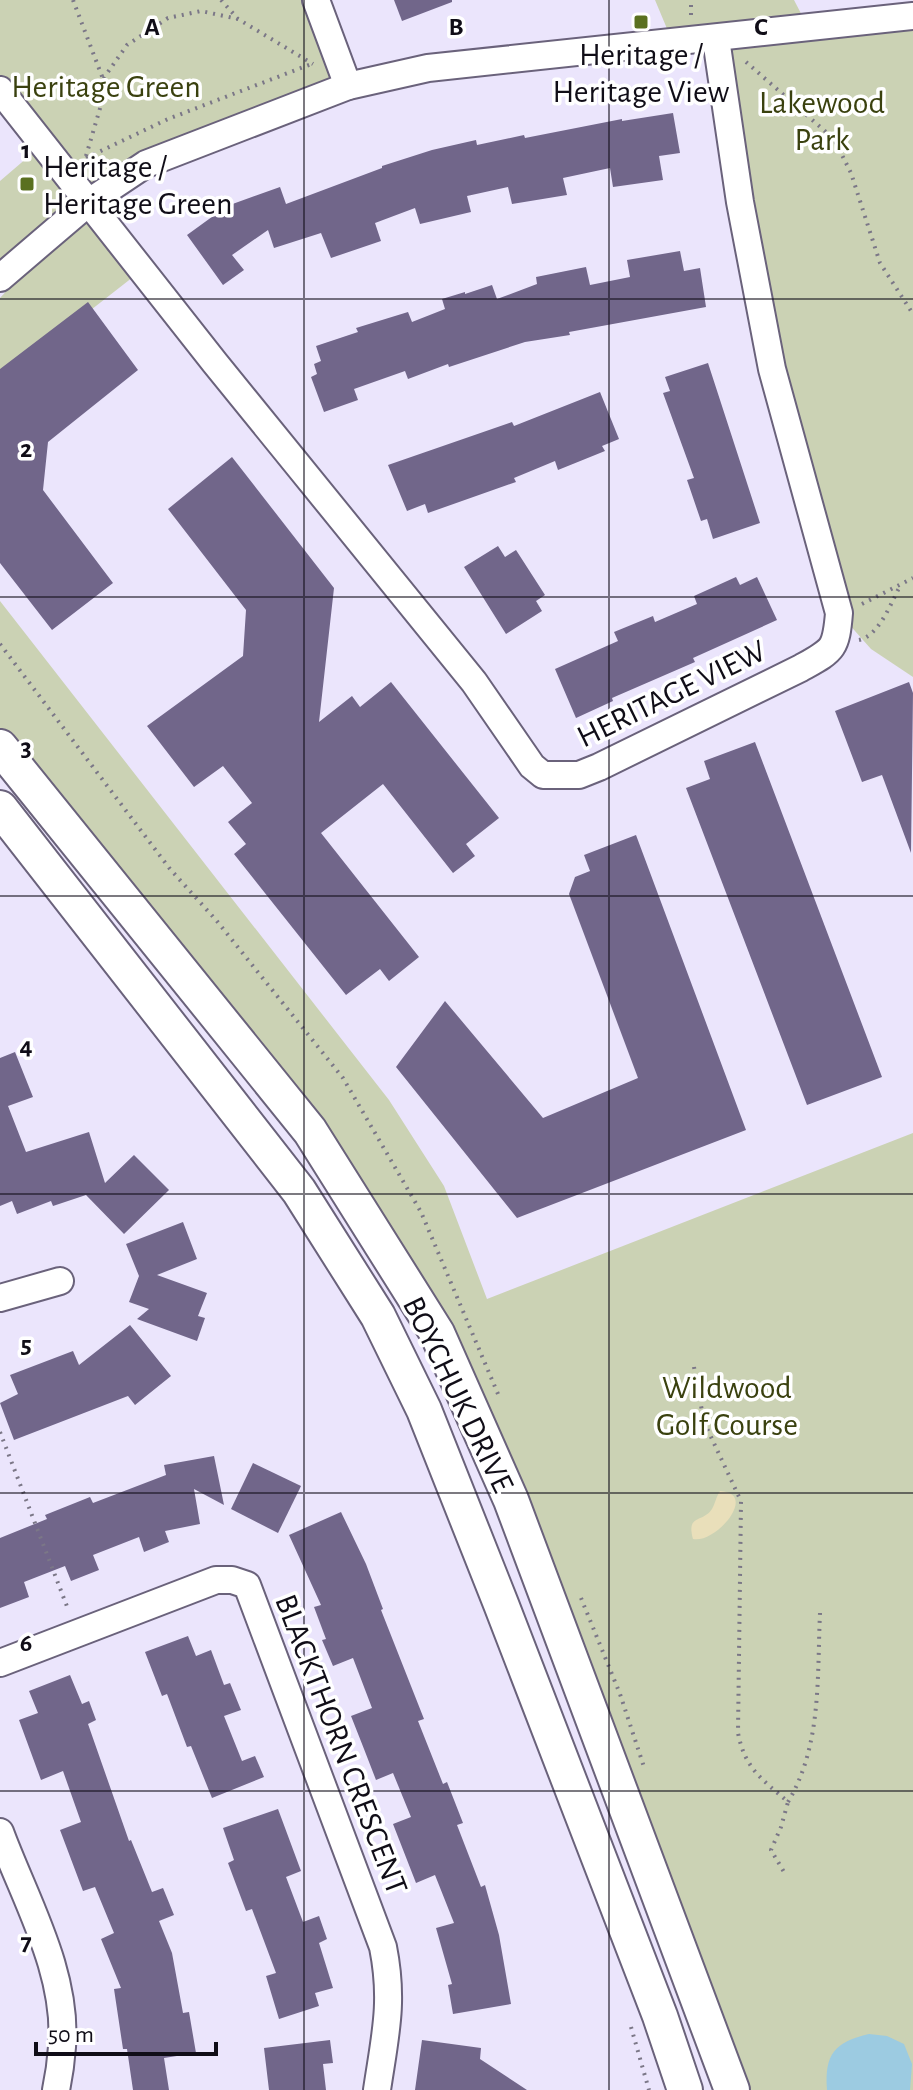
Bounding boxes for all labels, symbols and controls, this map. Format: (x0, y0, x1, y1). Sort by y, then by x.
marker: Heritage / Heritage View (632, 13, 650, 31)
text: A (144, 14, 160, 40)
text: B (448, 14, 464, 40)
text: C (754, 14, 768, 40)
place label: Heritage / Heritage View (553, 39, 730, 108)
park label: Heritage Green (11, 71, 201, 103)
park label: Lakewood Park (759, 87, 885, 156)
text: 1 (21, 137, 31, 163)
place label: Heritage / Heritage Green (43, 151, 233, 220)
marker: Heritage / Heritage Green (18, 175, 36, 193)
text: 2 (20, 436, 32, 462)
street label: HERITAGE VIEW (572, 634, 771, 753)
text: 3 (20, 735, 32, 761)
text: 4 (19, 1033, 33, 1059)
street label: BOYCHUK DRIVE (397, 1291, 519, 1497)
text: 5 (20, 1332, 32, 1358)
park label: Wildwood Golf Course (656, 1372, 798, 1441)
street label: BLACKTHORN CRESCENT (269, 1590, 413, 1899)
text: 6 (20, 1630, 32, 1656)
text: 7 (20, 1929, 32, 1955)
scale bar (36, 2006, 216, 2056)
text: 50 m (48, 2023, 94, 2047)

